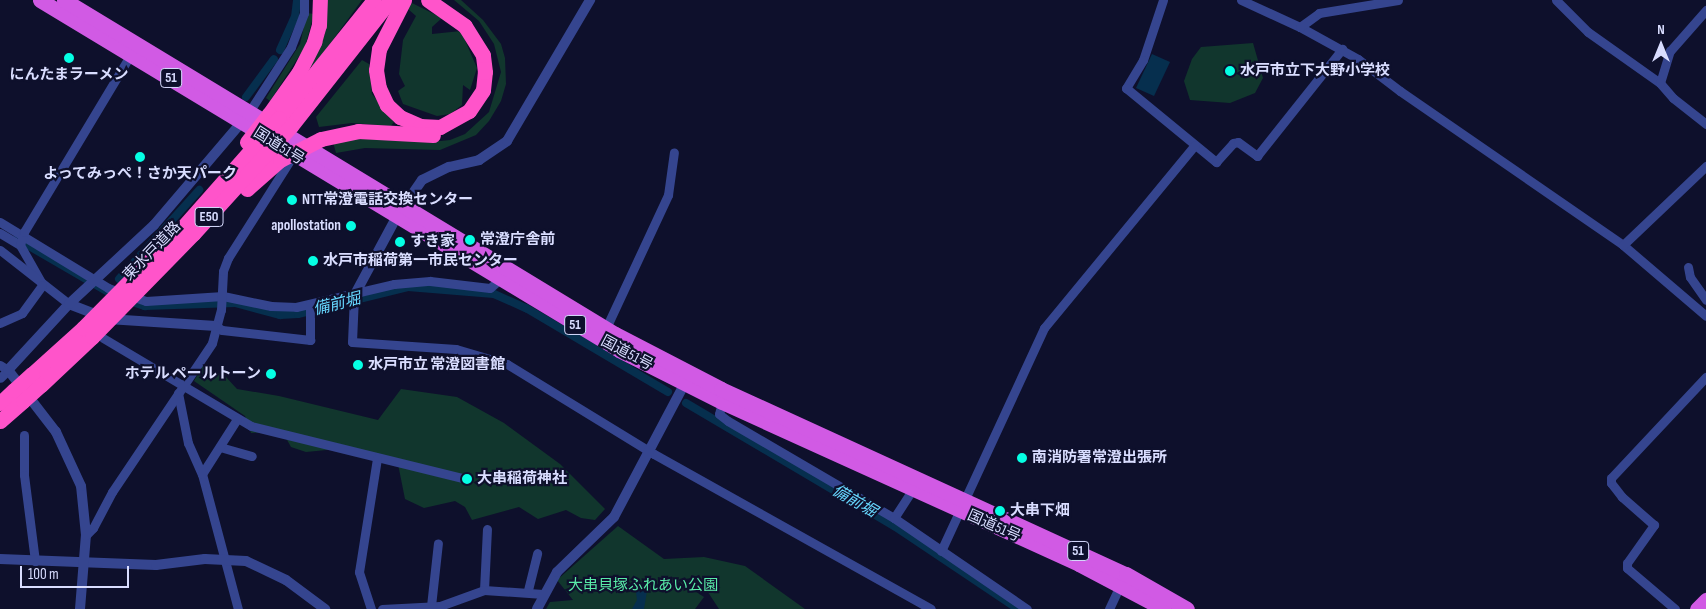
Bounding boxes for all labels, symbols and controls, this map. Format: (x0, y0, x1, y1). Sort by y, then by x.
north arrow (1636, 20, 1686, 70)
text: N (1657, 21, 1665, 38)
marker: にんたまラーメン (63, 52, 75, 64)
place label: 水戸市立下大野小学校 (1240, 62, 1390, 80)
marker: 水戸市立下大野小学校 (1224, 65, 1236, 77)
place label: にんたまラーメン (9, 66, 129, 84)
road number: 51 (160, 66, 182, 90)
street label: 国道51号 (250, 123, 308, 169)
marker: よってみっぺ！さか天パーク (134, 151, 146, 163)
place label: よってみっぺ！さか天パーク (43, 165, 237, 183)
place label: NTT常澄電話交換センター (302, 191, 473, 209)
marker: NTT常澄電話交換センター (286, 194, 298, 206)
road number: E50 (194, 206, 224, 228)
place label: apollostation (271, 217, 341, 235)
street label: 東水戸道路 (119, 218, 185, 284)
marker: apollostation (345, 220, 357, 232)
place label: 常澄庁舎前 (480, 231, 555, 249)
place label: すき家 (410, 233, 455, 251)
marker: 常澄庁舎前 (464, 234, 476, 246)
marker: すき家 (394, 236, 406, 248)
place label: 水戸市稲荷第一市民センター (323, 252, 518, 270)
marker: 水戸市稲荷第一市民センター (307, 255, 319, 267)
water label: 備前堀 (311, 290, 363, 320)
road number: 51 (564, 314, 586, 336)
street label: 国道51号 (598, 332, 656, 374)
place label: 水戸市立 常澄図書館 (368, 356, 505, 374)
marker: 水戸市立 常澄図書館 (352, 359, 364, 371)
place label: ホテル ペールトーン (124, 365, 261, 383)
marker: ホテル ペールトーン (265, 368, 277, 380)
place label: 南消防署常澄出張所 (1032, 449, 1167, 467)
marker: 南消防署常澄出張所 (1016, 452, 1028, 464)
place label: 大串稲荷神社 (477, 470, 567, 488)
marker: 大串稲荷神社 (461, 473, 473, 485)
water label: 備前堀 (828, 482, 880, 522)
place label: 大串下畑 (1010, 502, 1070, 520)
marker: 大串下畑 (994, 505, 1006, 517)
street label: 国道51号 (965, 506, 1023, 546)
road number: 51 (1067, 540, 1089, 562)
scale bar (22, 556, 131, 588)
text: 100 m (28, 565, 59, 584)
park label: 大串貝塚ふれあい公園 (568, 577, 718, 595)

